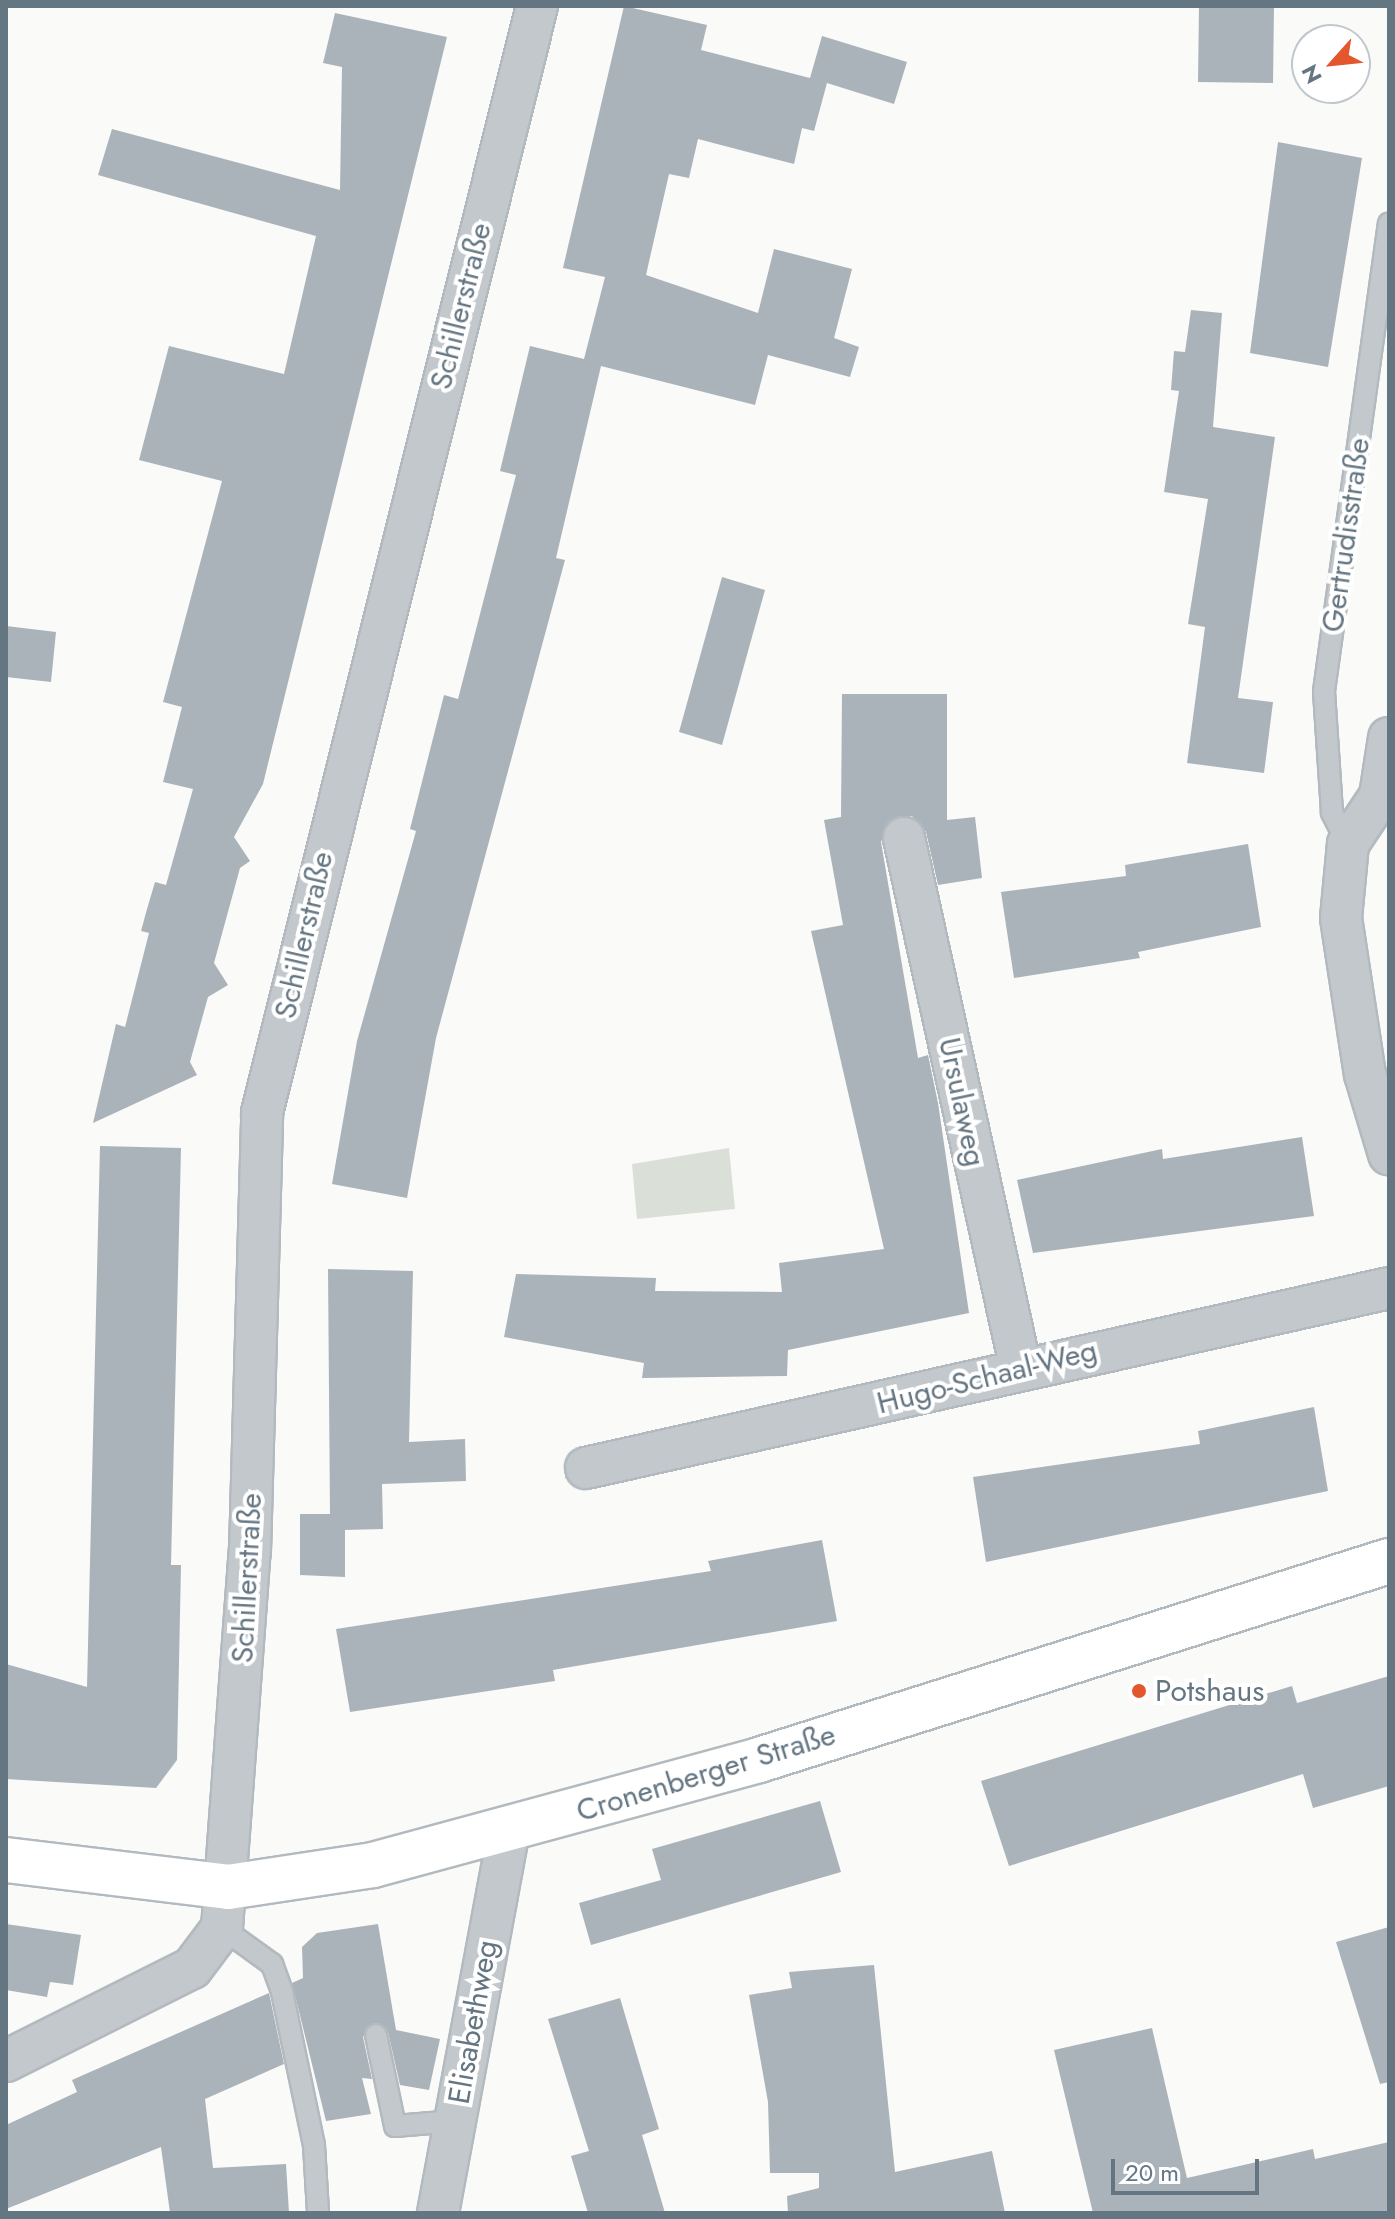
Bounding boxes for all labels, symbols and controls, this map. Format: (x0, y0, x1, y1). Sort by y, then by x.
north arrow (1291, 24, 1371, 104)
text: N (1293, 59, 1330, 89)
street label: Schillerstraße (423, 219, 499, 393)
street label: Gertrudisstraße (1315, 436, 1377, 634)
street label: Schillerstraße (267, 848, 341, 1022)
street label: Ursulaweg (931, 1034, 993, 1170)
street label: Hugo-Schaal-Weg (873, 1332, 1101, 1422)
street label: Schillerstraße (225, 1492, 269, 1664)
place label: Potshaus (1155, 1673, 1264, 1709)
marker: Potshaus (1130, 1682, 1148, 1700)
street label: Cronenberger Straße (572, 1717, 840, 1829)
street label: Elisabethweg (441, 1937, 505, 2107)
scale bar (1115, 2143, 1263, 2193)
text: 20 m (1125, 2155, 1179, 2190)

